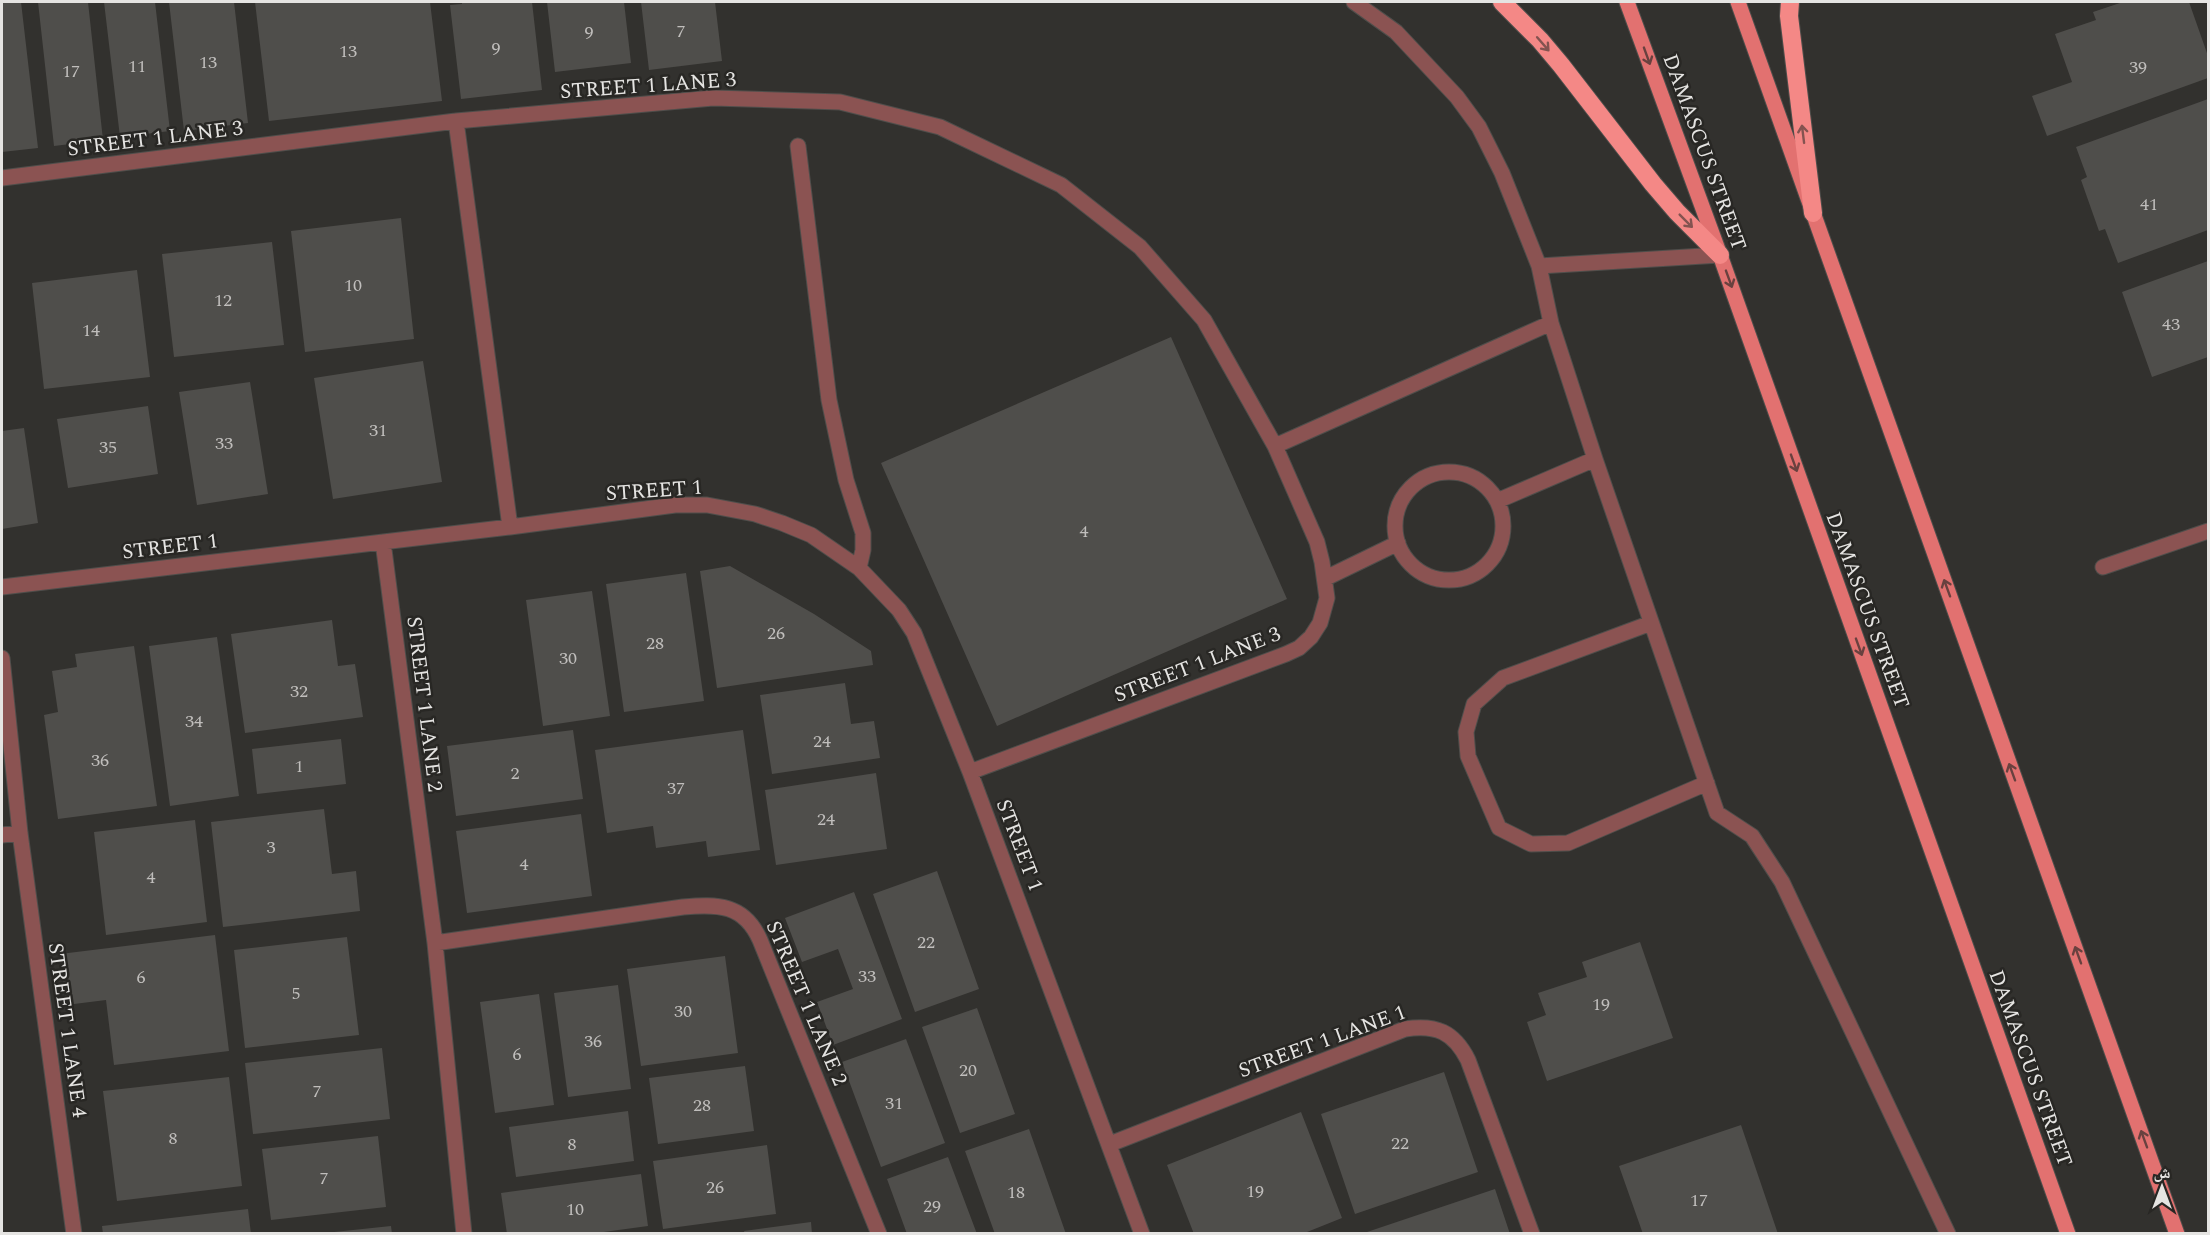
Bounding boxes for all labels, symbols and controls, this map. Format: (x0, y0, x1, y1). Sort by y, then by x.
house number: 7 (677, 18, 686, 45)
house number: 9 (585, 19, 594, 46)
house number: 9 (492, 35, 501, 62)
one-way arrow (1536, 36, 1550, 51)
house number: 13 (339, 38, 357, 65)
one-way arrow (1643, 47, 1654, 65)
house number: 13 (199, 49, 217, 76)
street label: DAMASCUS STREET (1654, 49, 1755, 255)
house number: 11 (128, 53, 146, 80)
house number: 39 (2129, 54, 2147, 81)
house number: 17 (62, 58, 80, 85)
street label: STREET 1 LANE 3 (559, 64, 738, 108)
street label: STREET 1 LANE 3 (66, 112, 245, 166)
one-way arrow (1798, 125, 1809, 145)
house number: 41 (2140, 191, 2158, 218)
one-way arrow (1678, 213, 1693, 228)
one-way arrow (1724, 269, 1735, 288)
house number: 10 (344, 272, 362, 299)
house number: 12 (214, 287, 232, 314)
house number: 43 (2162, 311, 2180, 338)
house number: 14 (82, 317, 100, 344)
house number: 31 (369, 417, 387, 444)
house number: 33 (215, 430, 233, 457)
house number: 35 (99, 434, 117, 461)
one-way arrow (1789, 453, 1800, 472)
street label: STREET 1 (605, 472, 703, 510)
street label: DAMASCUS STREET (1817, 507, 1918, 713)
house number: 4 (1080, 518, 1089, 545)
street label: STREET 1 (120, 525, 220, 569)
one-way arrow (1940, 579, 1951, 598)
street label: STREET 1 LANE 2 (397, 615, 451, 794)
street label: STREET 1 LANE 3 (1109, 618, 1286, 711)
house number: 26 (767, 620, 785, 647)
house number: 28 (646, 630, 664, 657)
one-way arrow (1855, 637, 1866, 656)
house number: 30 (559, 645, 577, 672)
house number: 32 (290, 678, 308, 705)
house number: 34 (185, 708, 203, 735)
house number: 24 (813, 728, 831, 755)
house number: 36 (91, 747, 109, 774)
house number: 1 (295, 753, 304, 780)
house number: 2 (511, 760, 520, 787)
one-way arrow (2006, 763, 2017, 781)
house number: 37 (667, 775, 685, 802)
street label: STREET 1 (987, 795, 1051, 896)
house number: 24 (817, 806, 835, 833)
house number: 3 (267, 834, 276, 861)
house number: 4 (520, 851, 529, 878)
house number: 4 (147, 864, 156, 891)
street label: STREET 1 LANE 2 (757, 916, 855, 1091)
house number: 22 (917, 929, 935, 956)
street label: STREET 1 LANE 4 (39, 941, 95, 1120)
one-way arrow (2072, 946, 2083, 965)
house number: 33 (858, 963, 876, 990)
house number: 6 (137, 964, 146, 991)
street label: DAMASCUS STREET (1980, 965, 2081, 1171)
house number: 5 (292, 980, 301, 1007)
house number: 19 (1592, 991, 1610, 1018)
street label: STREET 1 LANE 1 (1234, 997, 1411, 1087)
house number: 30 (674, 998, 692, 1025)
house number: 36 (584, 1028, 602, 1055)
house number: 6 (513, 1041, 522, 1068)
house number: 20 (959, 1057, 977, 1084)
house number: 7 (313, 1078, 322, 1105)
house number: 31 (885, 1090, 903, 1117)
house number: 28 (693, 1092, 711, 1119)
house number: 8 (169, 1125, 178, 1152)
house number: 22 (1391, 1130, 1409, 1157)
one-way arrow (2137, 1130, 2148, 1149)
house number: 8 (568, 1131, 577, 1158)
north arrow (2132, 1157, 2192, 1217)
text: ش (2154, 1161, 2171, 1185)
house number: 7 (320, 1165, 329, 1192)
house number: 26 (706, 1174, 724, 1201)
house number: 19 (1246, 1178, 1264, 1205)
house number: 18 (1007, 1179, 1025, 1206)
house number: 17 (1690, 1187, 1708, 1214)
house number: 29 (923, 1193, 941, 1220)
house number: 10 (566, 1196, 584, 1223)

